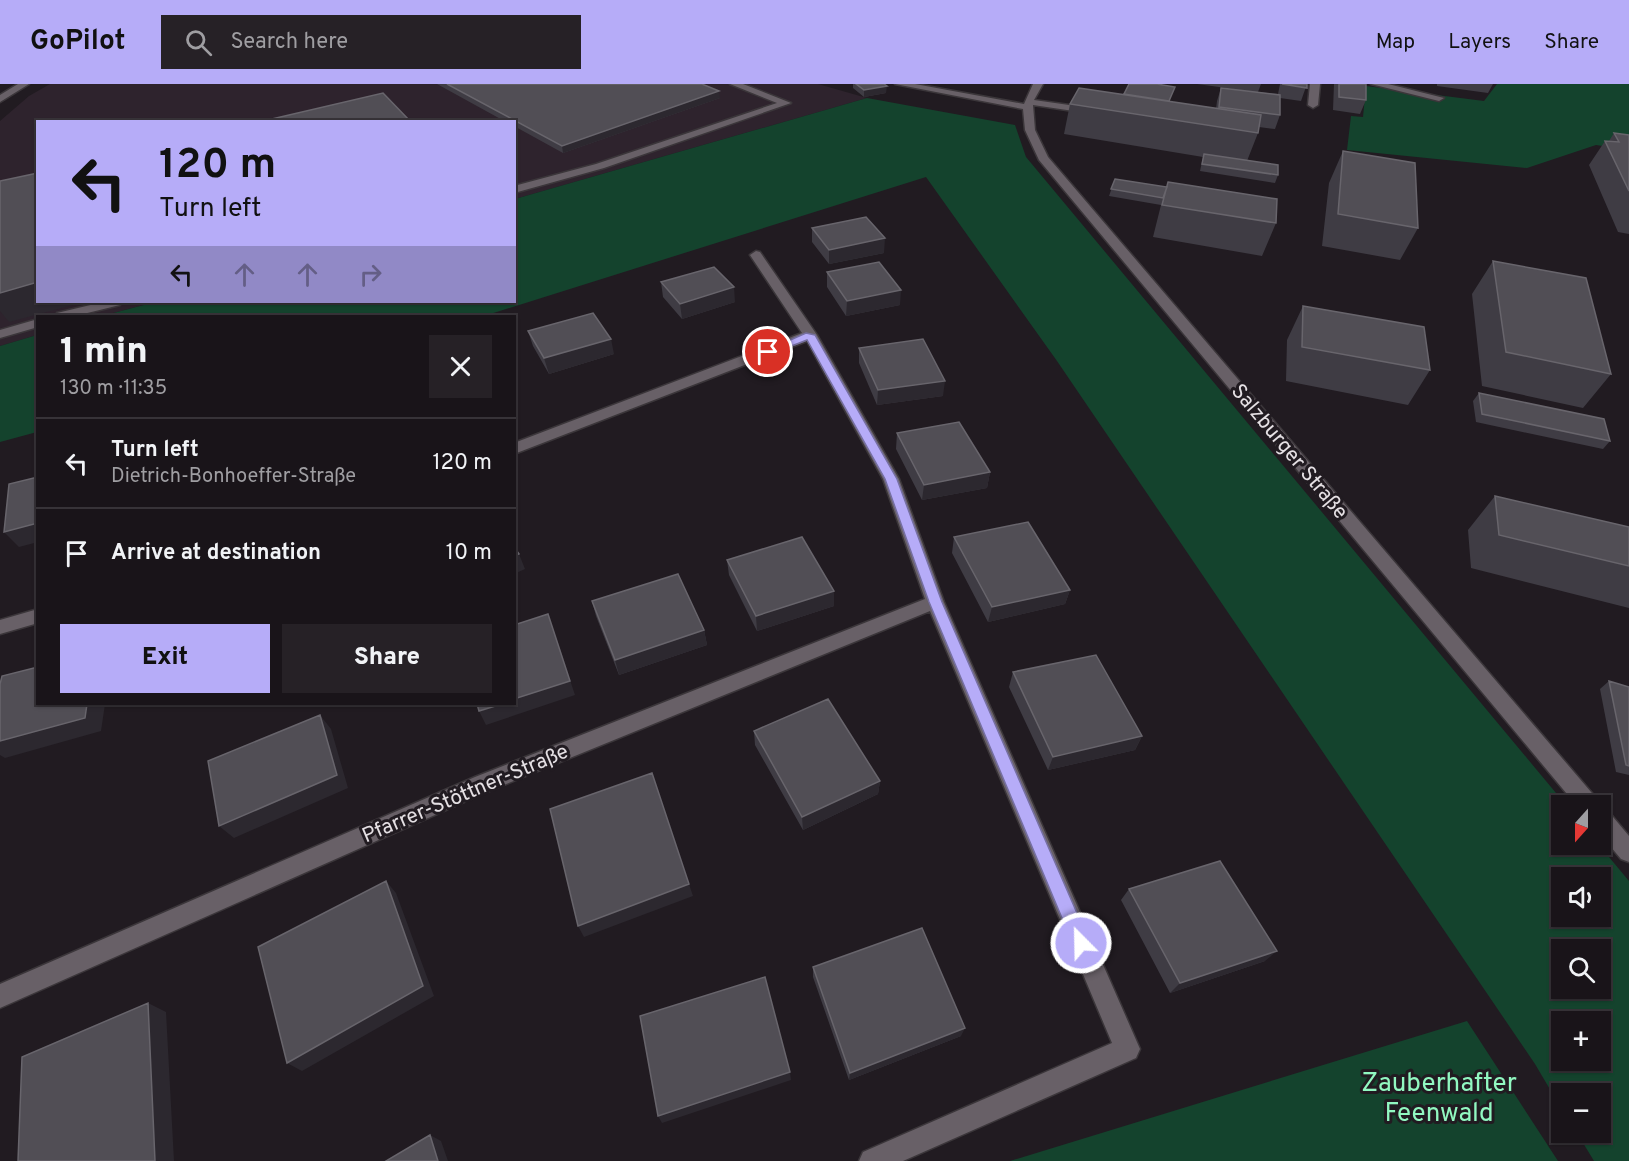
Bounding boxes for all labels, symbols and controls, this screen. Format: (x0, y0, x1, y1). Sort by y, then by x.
search box (161, 15, 581, 69)
text: GoPilot (30, 24, 125, 60)
icon: search (182, 26, 215, 59)
text: Search here (230, 29, 348, 56)
text: Map (1376, 29, 1415, 56)
text: Layers (1448, 29, 1511, 56)
text: Share (1544, 29, 1599, 56)
text: 120 m (159, 140, 276, 193)
icon: left (60, 144, 138, 222)
text: Turn left (159, 192, 261, 226)
icon: left (165, 258, 198, 291)
icon: ahead (228, 258, 261, 291)
icon: ahead (291, 258, 324, 291)
icon: right (354, 258, 387, 291)
pin (742, 326, 793, 377)
text: 1 min (60, 330, 148, 376)
button: close (429, 335, 492, 398)
icon: arrive (751, 335, 784, 368)
text: 130 m · 11:35 (60, 376, 167, 402)
street label: Salzburger Straße (1224, 379, 1353, 525)
text: Turn left (111, 437, 199, 464)
icon: left (60, 447, 93, 480)
text: 120 m (432, 450, 492, 477)
text: Dietrich-Bonhoeffer-Straße (111, 464, 356, 490)
icon: arrive (60, 537, 93, 570)
text: Arrive at destination (111, 540, 321, 567)
text: 10 m (446, 540, 492, 567)
button: Exit (60, 624, 270, 693)
button: Share (282, 624, 492, 693)
street label: Pfarrer-Stöttner-Straße (358, 739, 573, 850)
north arrow (1551, 795, 1611, 855)
map controls (1551, 795, 1611, 1143)
button: sound (1551, 867, 1611, 927)
position arrow (1049, 911, 1113, 975)
button: search (1551, 939, 1611, 999)
button: + (1551, 1011, 1611, 1071)
park label: Zauberhafter Feenwald (1361, 1068, 1517, 1131)
button: − (1551, 1083, 1611, 1143)

